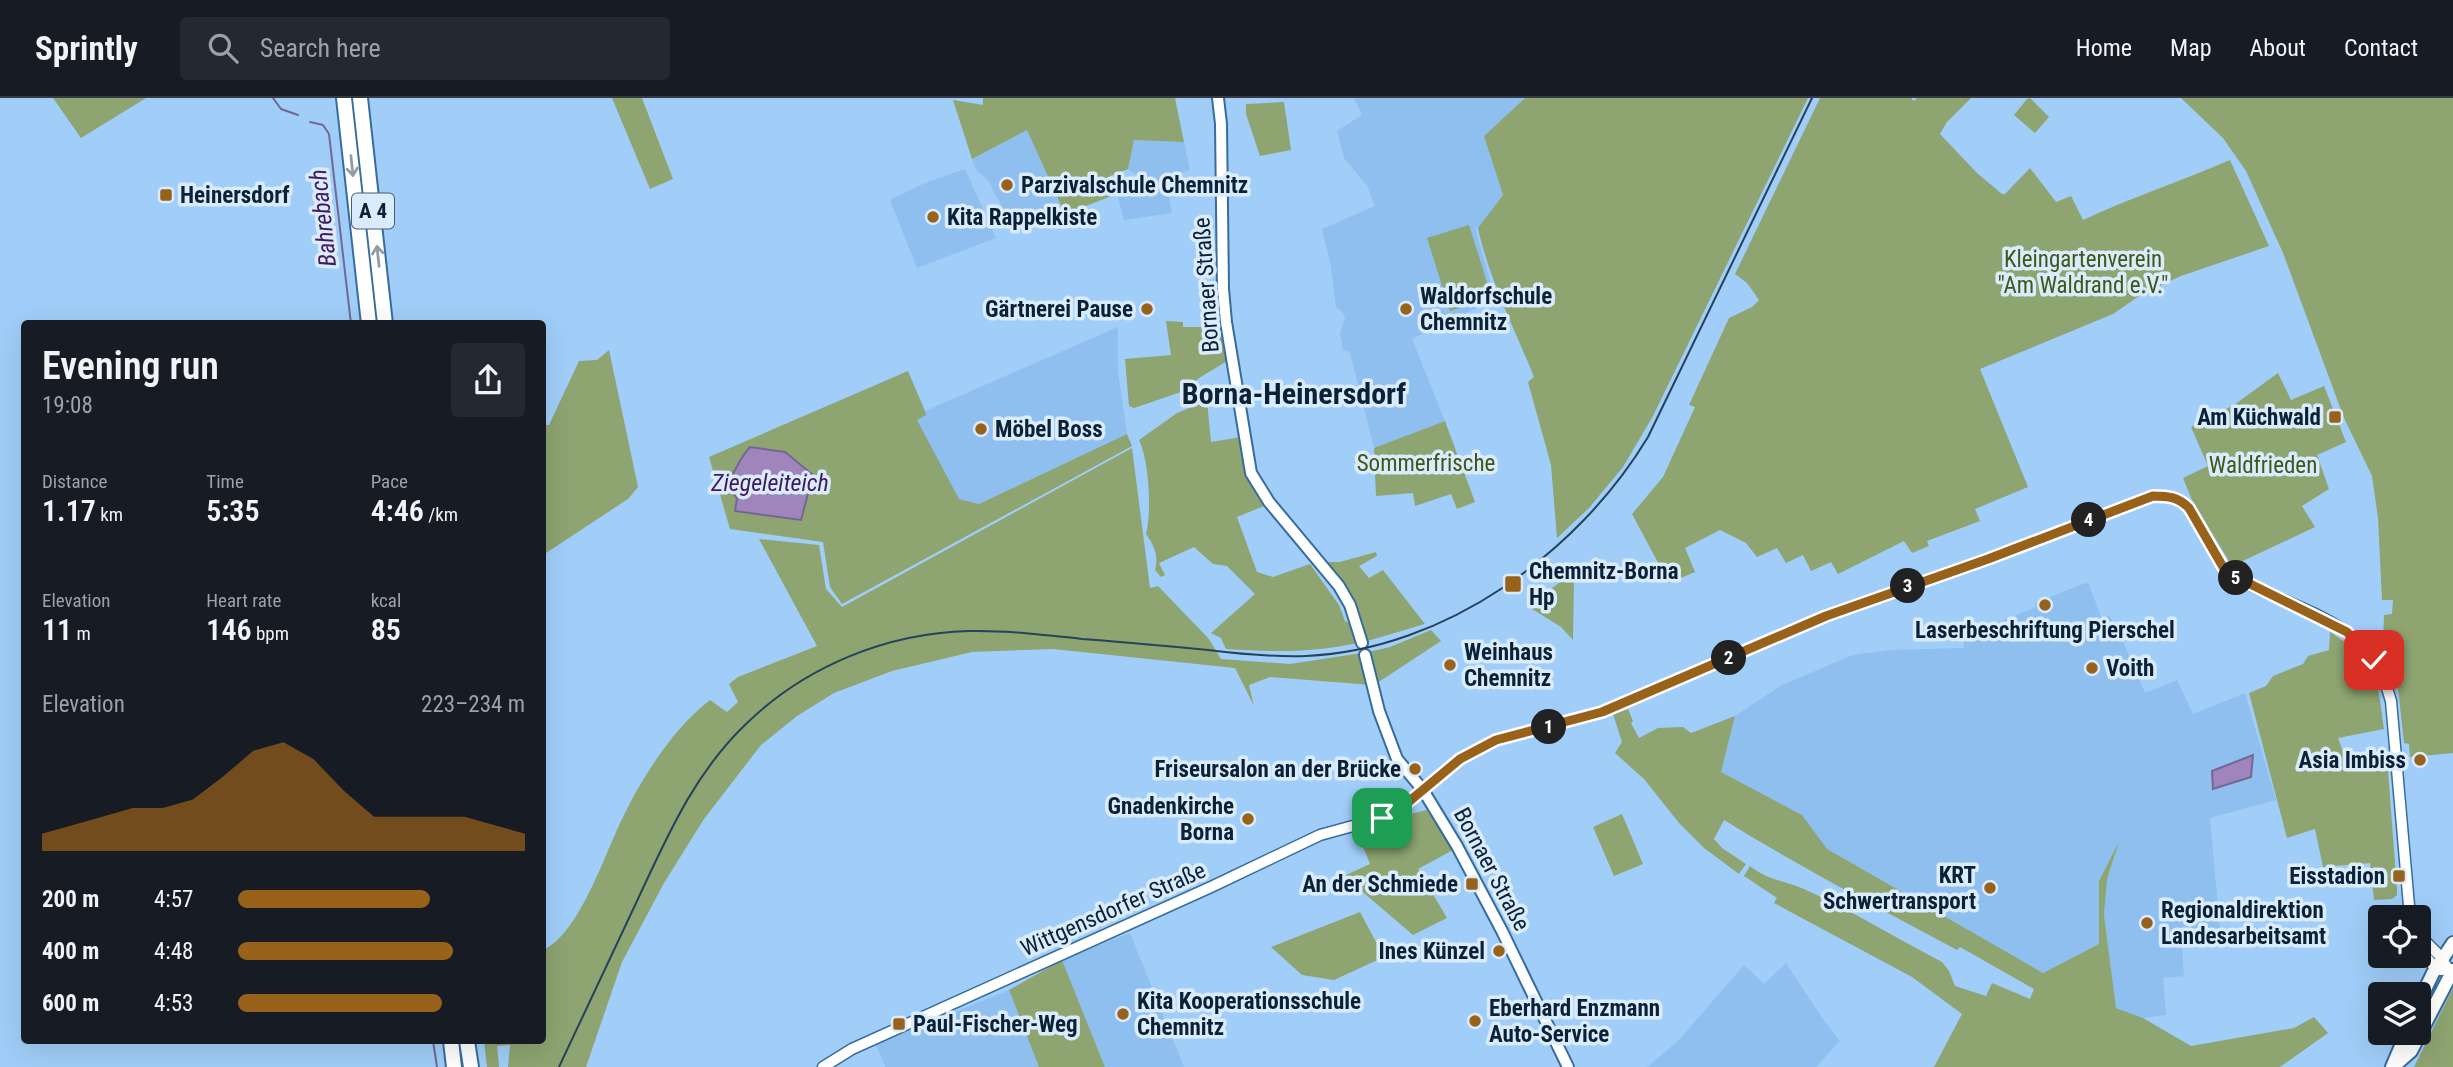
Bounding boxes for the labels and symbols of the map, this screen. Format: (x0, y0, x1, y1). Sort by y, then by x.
one-way arrow (345, 154, 358, 177)
water label: Bahrebach (304, 168, 342, 268)
place label: Parzivalschule Chemnitz (1021, 172, 1248, 199)
marker: Parzivalschule Chemnitz (999, 177, 1015, 193)
place label: Heinersdorf (180, 182, 290, 209)
marker: Heinersdorf (158, 187, 174, 203)
road number: A 4 (352, 194, 394, 228)
place label: Kita Rappelkiste (947, 204, 1097, 231)
marker: Kita Rappelkiste (925, 209, 941, 225)
street label: Bornaer Straße (1188, 216, 1225, 353)
one-way arrow (371, 245, 384, 268)
park label: Kleingartenverein "Am Waldrand e.V." (1998, 246, 2168, 299)
place label: Waldorfschule Chemnitz (1420, 283, 1552, 336)
place label: Gärtnerei Pause (985, 296, 1133, 323)
marker: Gärtnerei Pause (1139, 301, 1155, 317)
marker: Waldorfschule Chemnitz (1398, 301, 1414, 317)
district label: Borna-Heinersdorf (1182, 376, 1406, 411)
place label: Am Küchwald (2197, 404, 2321, 431)
marker: Am Küchwald (2327, 409, 2343, 425)
place label: Möbel Boss (995, 416, 1103, 443)
marker: Möbel Boss (973, 421, 989, 437)
park label: Sommerfrische (1357, 450, 1495, 477)
park label: Waldfrieden (2209, 452, 2317, 479)
water label: Ziegeleiteich (710, 469, 829, 497)
pin: 4 (2072, 502, 2106, 538)
place label: Chemnitz-Borna Hp (1529, 558, 1679, 611)
pin: 5 (2218, 560, 2254, 596)
pin: 3 (1890, 568, 1926, 603)
marker: Chemnitz-Borna Hp (1503, 574, 1523, 594)
marker: Laserbeschriftung Pierschel (2037, 597, 2053, 613)
place label: Laserbeschriftung Pierschel (1915, 617, 2175, 644)
pin (2344, 630, 2404, 690)
place label: Weinhaus Chemnitz (1464, 639, 1553, 692)
pin: 2 (1712, 640, 1746, 676)
place label: Voith (2106, 655, 2154, 682)
marker: Weinhaus Chemnitz (1442, 657, 1458, 673)
marker: Voith (2084, 660, 2100, 676)
pin: 1 (1532, 710, 1566, 744)
place label: Asia Imbiss (2299, 747, 2406, 774)
marker: Asia Imbiss (2412, 752, 2428, 768)
place label: Friseursalon an der Brücke (1154, 756, 1401, 783)
marker: Friseursalon an der Brücke (1407, 761, 1423, 777)
pin (1352, 788, 1412, 848)
place label: Gnadenkirche Borna (1108, 793, 1234, 846)
street label: Bornaer Straße (1448, 803, 1535, 935)
marker: Gnadenkirche Borna (1240, 811, 1256, 827)
street label: Wittgensdorfer Straße (1017, 857, 1210, 962)
place label: KRT Schwertransport (1823, 862, 1976, 915)
place label: Eisstadion (2289, 863, 2385, 890)
marker: Eisstadion (2391, 868, 2407, 884)
place label: An der Schmiede (1302, 871, 1458, 898)
marker: An der Schmiede (1464, 876, 1480, 892)
marker: KRT Schwertransport (1982, 880, 1998, 896)
place label: Regionaldirektion Landesarbeitsamt (2161, 897, 2326, 950)
marker: Regionaldirektion Landesarbeitsamt (2139, 915, 2155, 931)
place label: Ines Künzel (1379, 938, 1485, 965)
marker: Ines Künzel (1491, 943, 1507, 959)
place label: Kita Kooperationsschule Chemnitz (1137, 988, 1361, 1041)
place label: Eberhard Enzmann Auto-Service (1489, 995, 1660, 1048)
marker: Kita Kooperationsschule Chemnitz (1115, 1006, 1131, 1022)
place label: Paul-Fischer-Weg (913, 1011, 1078, 1038)
marker: Eberhard Enzmann Auto-Service (1467, 1013, 1483, 1029)
marker: Paul-Fischer-Weg (891, 1016, 907, 1032)

